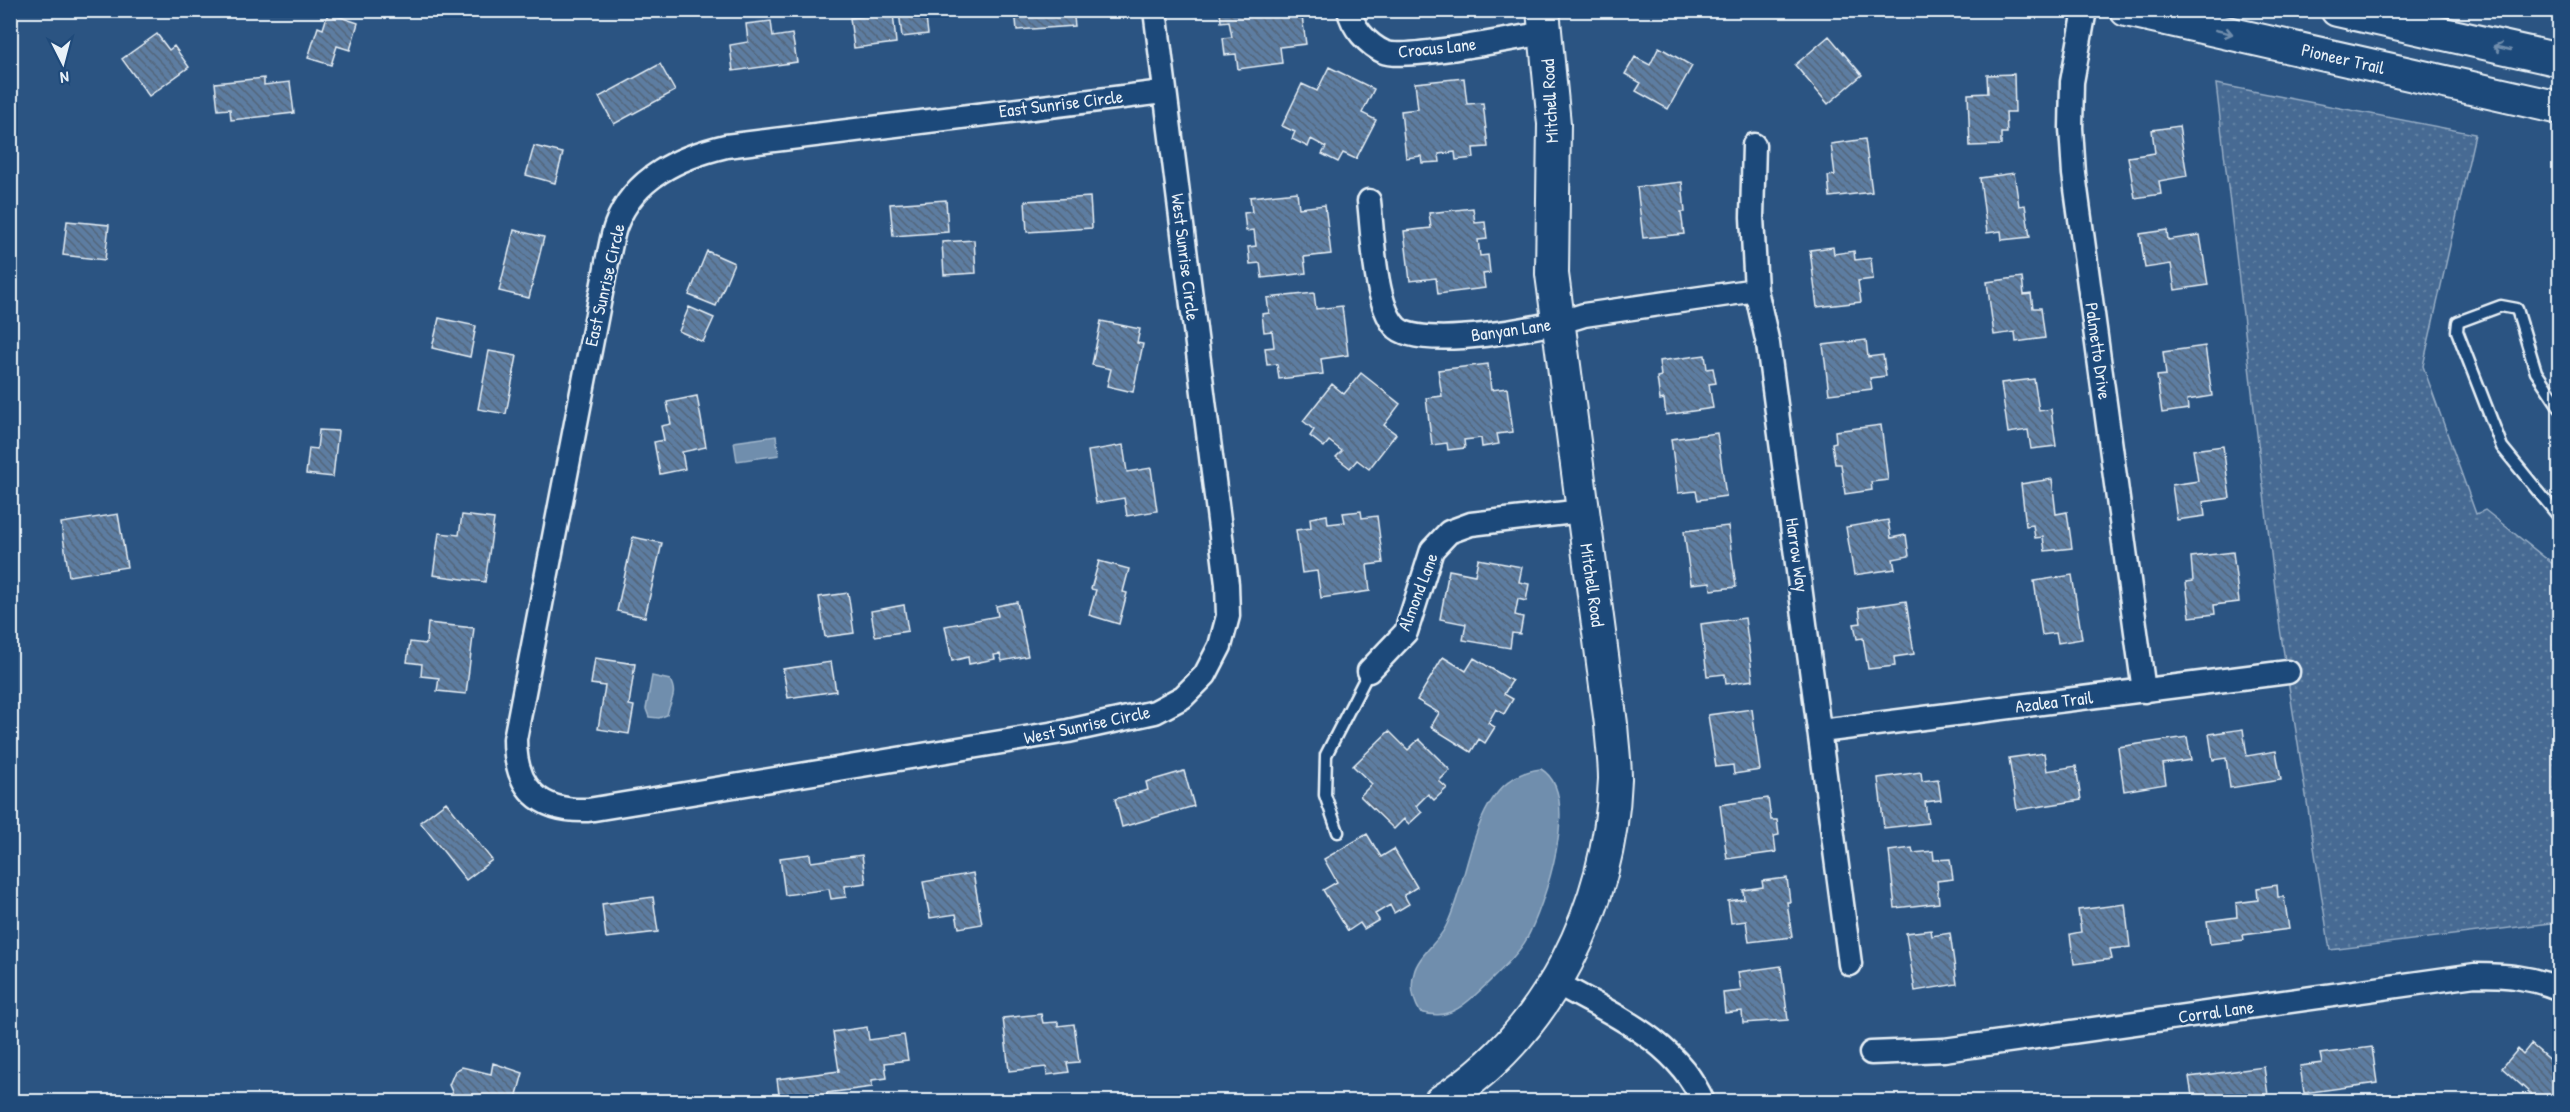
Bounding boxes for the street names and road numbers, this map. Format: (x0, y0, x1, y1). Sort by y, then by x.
street label: Crocus Lane (1397, 31, 1477, 64)
street label: Pioneer Trail (2299, 37, 2387, 80)
street label: Mitchell Road (1535, 58, 1564, 144)
street label: East Sunrise Circle (997, 83, 1124, 124)
street label: West Sunrise Circle (1165, 192, 1206, 322)
street label: East Sunrise Circle (578, 221, 631, 349)
street label: Palmetto Drive (2079, 301, 2118, 401)
street label: Banyan Lane (1469, 312, 1552, 347)
street label: Harrow Way (1780, 516, 1815, 594)
street label: Mitchell Road (1574, 542, 1611, 628)
street label: Almond Lane (1391, 549, 1444, 634)
street label: Azalea Trail (2014, 684, 2094, 719)
street label: West Sunrise Circle (1022, 699, 1152, 750)
street label: Corral Lane (2177, 994, 2255, 1029)

